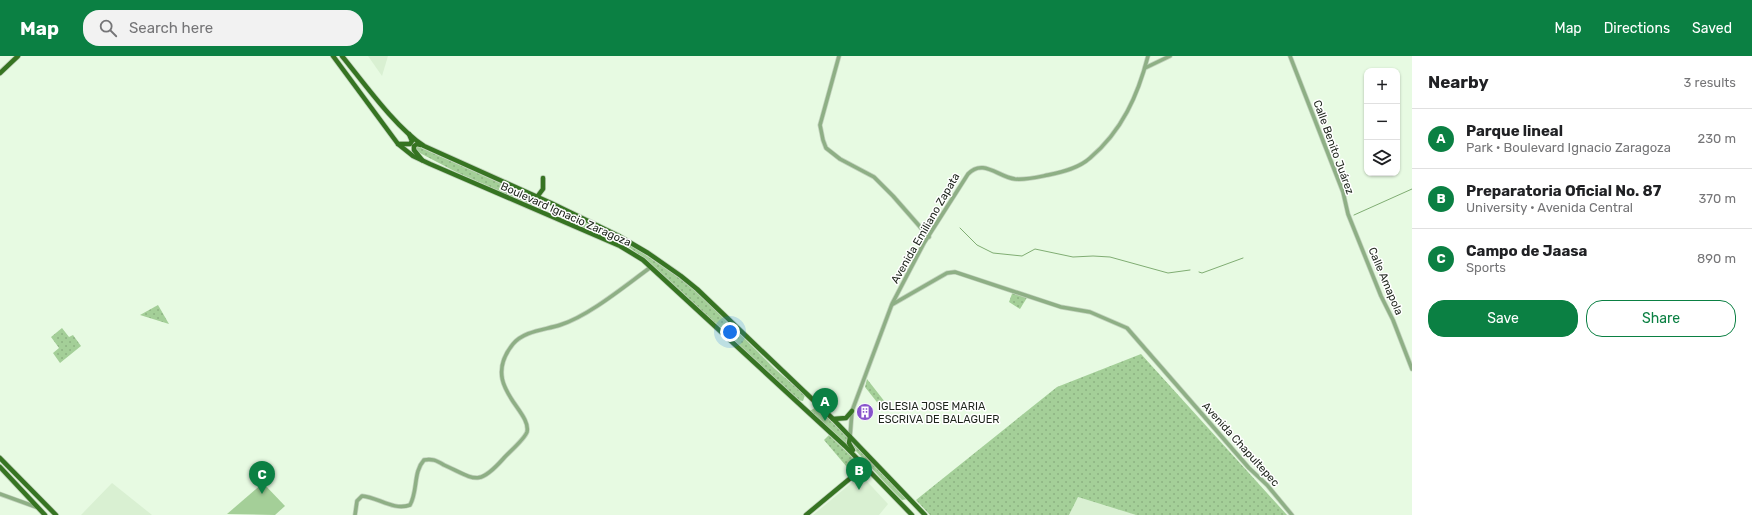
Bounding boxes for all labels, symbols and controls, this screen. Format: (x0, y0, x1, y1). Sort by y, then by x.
search box (83, 10, 363, 46)
text: Map (20, 17, 59, 40)
icon: search (97, 17, 119, 39)
text: Search here (129, 19, 213, 37)
text: Map (1555, 20, 1582, 37)
text: Directions (1604, 20, 1670, 37)
text: Saved (1692, 20, 1732, 37)
map controls (1364, 68, 1400, 176)
button: + (1364, 68, 1400, 104)
text: Nearby (1428, 72, 1489, 92)
text: 3 results (1684, 75, 1736, 90)
street label: Calle Benito Juárez (1310, 98, 1357, 196)
button: − (1364, 104, 1400, 140)
text: Parque lineal (1466, 122, 1563, 140)
text: A (1436, 131, 1446, 146)
text: 230 m (1698, 131, 1736, 146)
button: layers (1364, 140, 1400, 176)
text: Park · Boulevard Ignacio Zaragoza (1466, 140, 1671, 155)
street label: Avenida Emiliano Zapata (888, 171, 962, 286)
street label: Boulevard Ignacio Zaragoza (498, 180, 633, 249)
text: Preparatoria Oficial No. 87 (1466, 182, 1661, 200)
text: B (1436, 191, 1446, 206)
text: 370 m (1699, 191, 1736, 206)
text: University · Avenida Central (1466, 200, 1633, 215)
text: Campo de Jaasa (1466, 242, 1587, 260)
street label: Calle Amapola (1365, 245, 1406, 317)
text: C (1436, 251, 1446, 266)
text: 890 m (1697, 251, 1736, 266)
text: Sports (1466, 260, 1506, 275)
button: Save (1428, 300, 1578, 337)
button: Share (1586, 300, 1736, 337)
your location (720, 322, 740, 342)
pin: A (812, 388, 838, 421)
place label: IGLESIA JOSE MARIA ESCRIVA DE BALAGUER (878, 400, 1000, 426)
street label: Avenida Chapultepec (1199, 400, 1282, 489)
building icon: IGLESIA JOSE MARIA ESCRIVA DE BALAGUER (855, 402, 875, 422)
pin: B (846, 457, 872, 490)
pin: C (249, 461, 275, 494)

